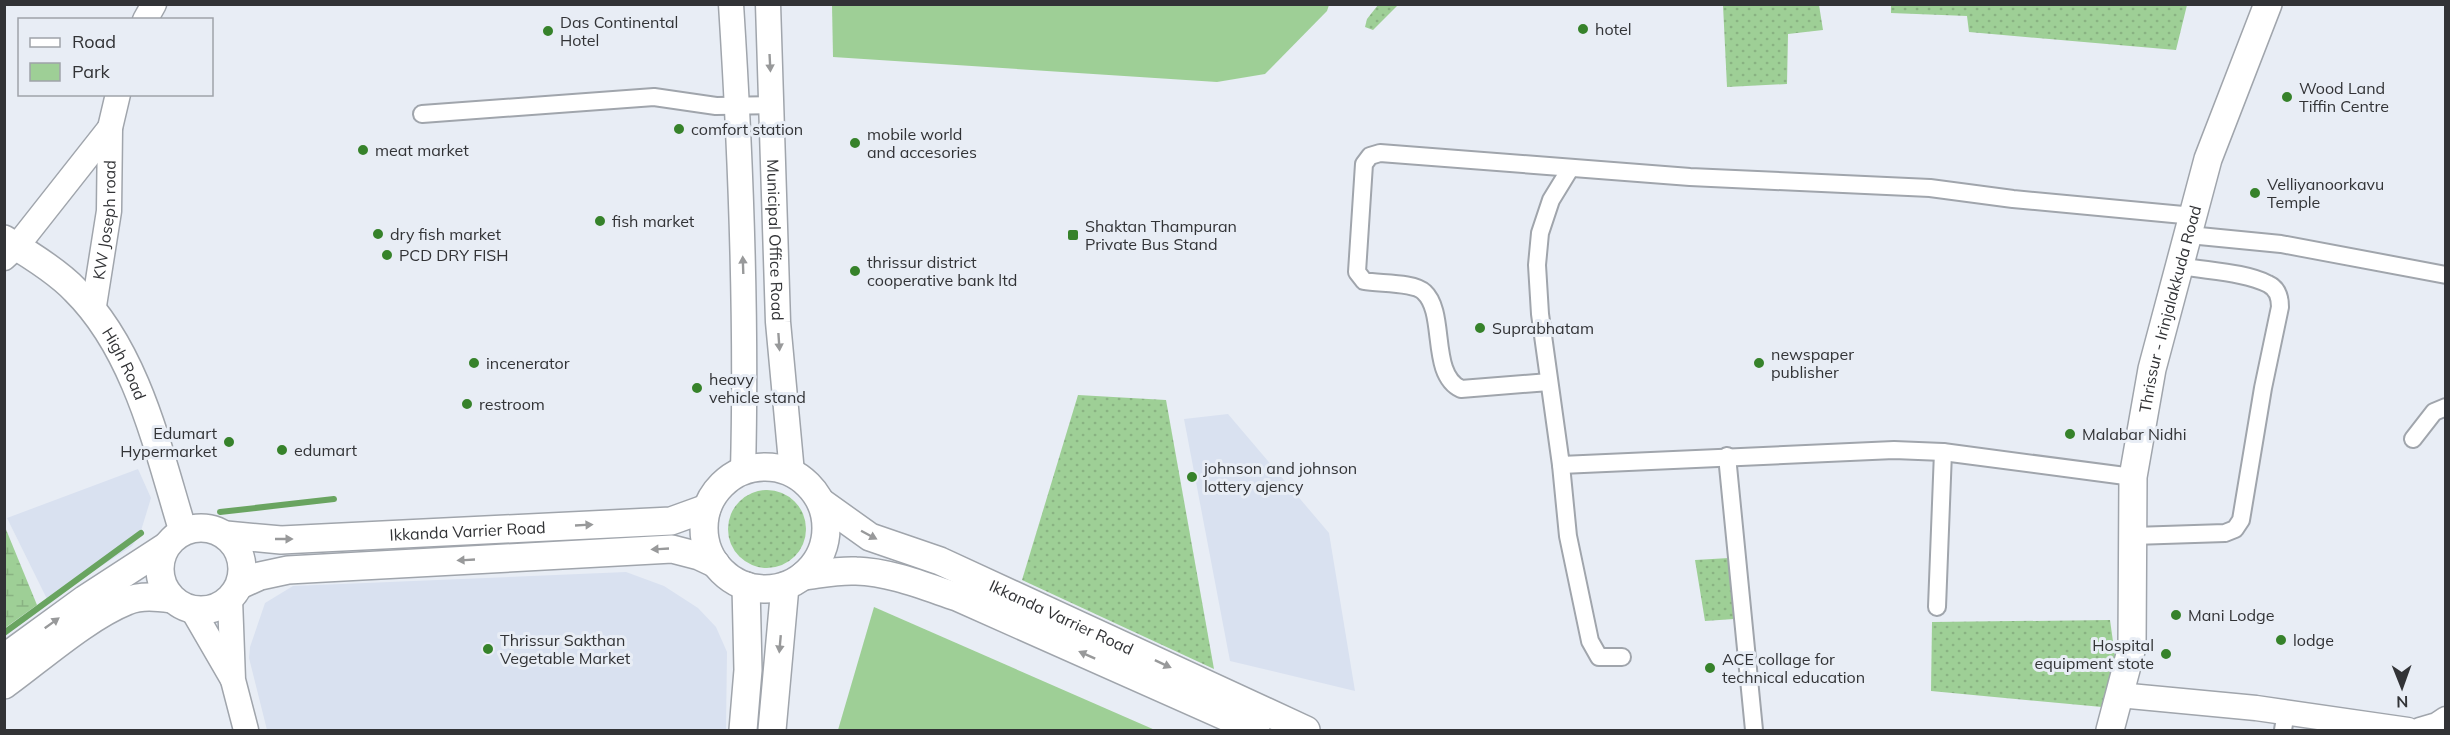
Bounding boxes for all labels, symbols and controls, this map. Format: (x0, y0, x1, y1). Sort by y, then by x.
place label: Das Continental Hotel (560, 12, 678, 50)
legend (18, 18, 213, 96)
place label: hotel (1595, 19, 1631, 39)
marker: hotel (1576, 22, 1590, 36)
marker: Das Continental Hotel (541, 24, 555, 38)
text: Road (72, 30, 116, 53)
one-way arrow (766, 53, 775, 72)
text: Park (72, 60, 111, 83)
place label: Wood Land Tiffin Centre (2299, 78, 2389, 116)
marker: Wood Land Tiffin Centre (2280, 90, 2294, 104)
place label: comfort station (691, 119, 803, 139)
marker: comfort station (672, 122, 686, 136)
place label: mobile world and accesories (867, 124, 977, 162)
marker: mobile world and accesories (848, 136, 862, 150)
place label: meat market (375, 140, 469, 160)
marker: meat market (356, 143, 370, 157)
street label: Municipal Office Road (763, 159, 788, 321)
street label: KW Joseph road (88, 160, 120, 281)
place label: Velliyanoorkavu Temple (2267, 174, 2384, 212)
marker: Velliyanoorkavu Temple (2248, 186, 2262, 200)
street label: Thrissur - Irinjalakkuda Road (2135, 203, 2205, 414)
place label: fish market (612, 211, 695, 231)
marker: fish market (593, 214, 607, 228)
place label: Shaktan Thampuran Private Bus Stand (1085, 216, 1237, 254)
place label: dry fish market (390, 224, 501, 244)
marker: dry fish market (371, 227, 385, 241)
marker: Shaktan Thampuran Private Bus Stand (1066, 228, 1080, 242)
place label: PCD DRY FISH (399, 245, 509, 265)
marker: PCD DRY FISH (380, 248, 394, 262)
place label: thrissur district cooperative bank ltd (867, 252, 1017, 290)
one-way arrow (738, 255, 747, 274)
marker: thrissur district cooperative bank ltd (848, 264, 862, 278)
place label: Suprabhatam (1492, 318, 1594, 338)
marker: Suprabhatam (1473, 321, 1487, 335)
street label: High Road (98, 324, 151, 403)
one-way arrow (775, 332, 784, 351)
place label: newspaper publisher (1771, 344, 1854, 382)
place label: incenerator (486, 353, 570, 373)
marker: incenerator (467, 356, 481, 370)
marker: newspaper publisher (1752, 356, 1766, 370)
place label: heavy vehicle stand (709, 369, 806, 407)
marker: heavy vehicle stand (690, 381, 704, 395)
place label: restroom (479, 394, 545, 414)
marker: restroom (460, 397, 474, 411)
place label: Edumart Hypermarket (120, 423, 217, 461)
place label: Malabar Nidhi (2082, 424, 2186, 444)
marker: Malabar Nidhi (2063, 427, 2077, 441)
marker: Edumart Hypermarket (222, 435, 236, 449)
place label: edumart (294, 440, 357, 460)
marker: edumart (275, 443, 289, 457)
place label: johnson and johnson lottery ajency (1203, 458, 1357, 496)
marker: johnson and johnson lottery ajency (1185, 470, 1199, 484)
street label: Ikkanda Varrier Road (389, 517, 546, 545)
one-way arrow (574, 520, 593, 529)
one-way arrow (861, 530, 878, 540)
one-way arrow (275, 534, 294, 544)
one-way arrow (651, 545, 670, 554)
one-way arrow (456, 556, 475, 565)
street label: Ikkanda Varrier Road (986, 575, 1137, 659)
place label: Mani Lodge (2188, 605, 2274, 625)
marker: Mani Lodge (2169, 608, 2183, 622)
one-way arrow (44, 618, 59, 630)
place label: Thrissur Sakthan Vegetable Market (500, 630, 631, 668)
place label: lodge (2293, 630, 2334, 650)
marker: lodge (2274, 633, 2288, 647)
one-way arrow (775, 635, 785, 654)
place label: Hospital equipment stote (2034, 635, 2154, 673)
marker: Thrissur Sakthan Vegetable Market (481, 642, 495, 656)
marker: Hospital equipment stote (2159, 647, 2173, 661)
place label: ACE collage for technical education (1722, 649, 1865, 687)
one-way arrow (1079, 651, 1096, 660)
north arrow (2372, 657, 2432, 717)
one-way arrow (1154, 660, 1171, 669)
marker: ACE collage for technical education (1703, 661, 1717, 675)
text: N (2396, 692, 2408, 712)

